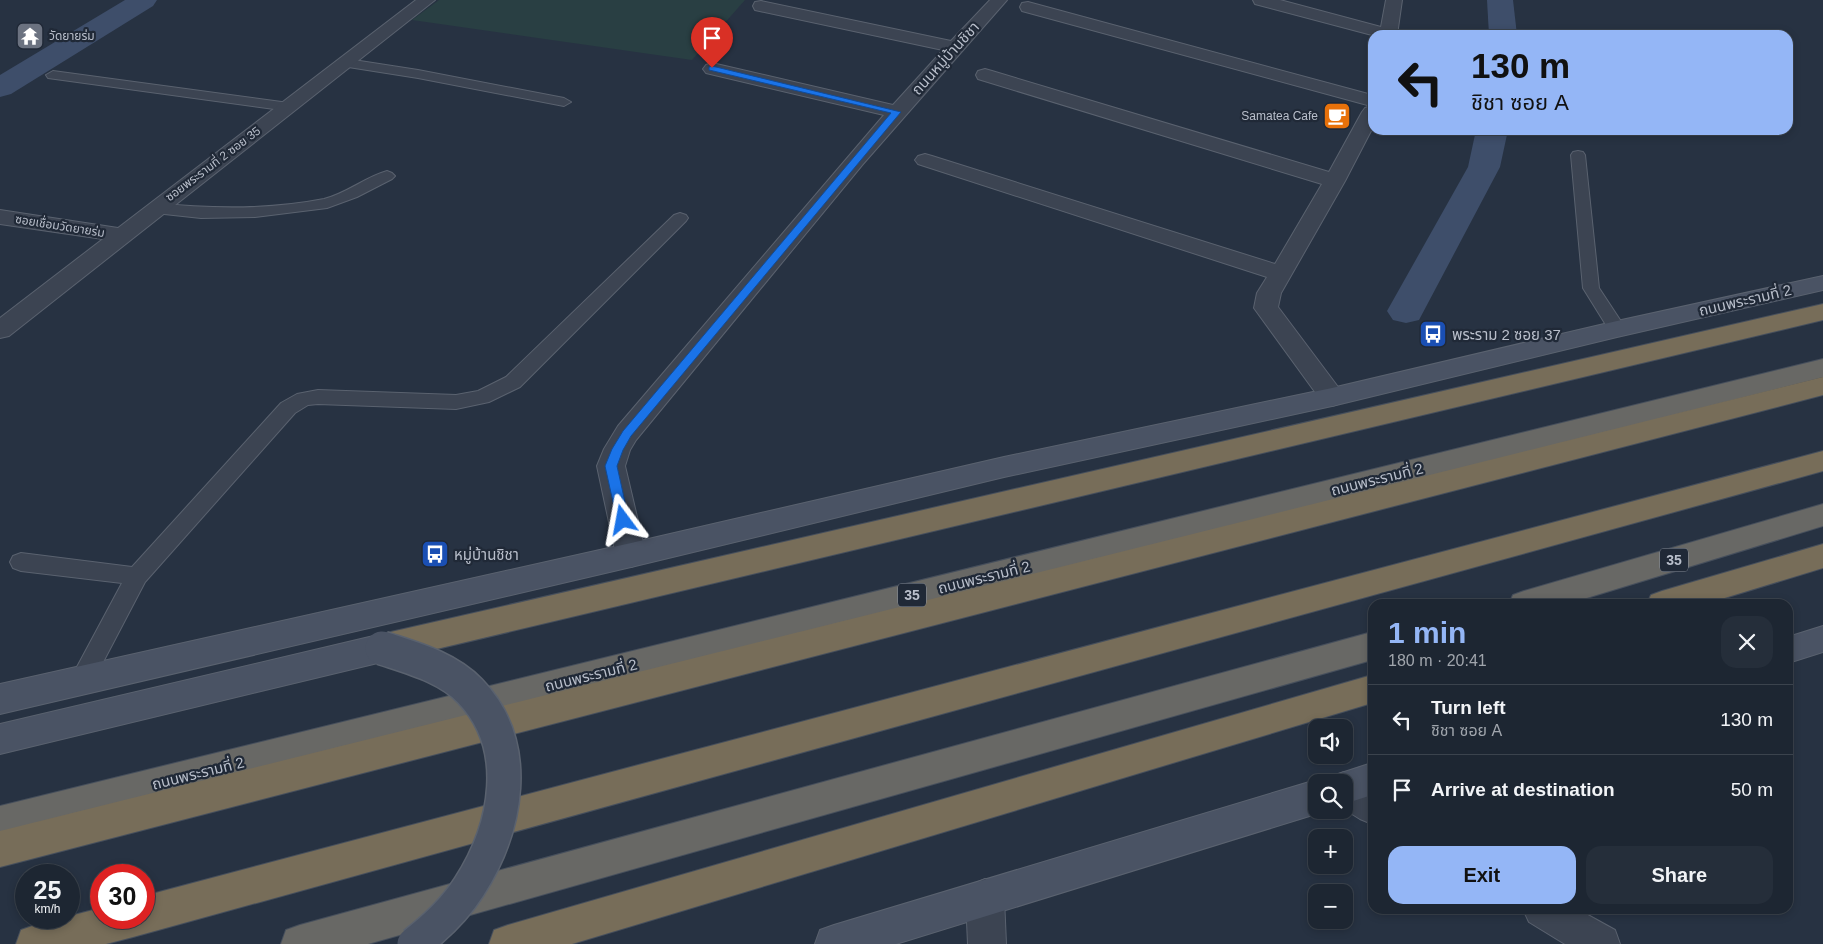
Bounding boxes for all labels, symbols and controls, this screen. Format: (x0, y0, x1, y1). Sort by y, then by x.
pin (691, 17, 733, 68)
street label: ถนนหมู่บ้านชิชา (908, 18, 983, 99)
temple icon: วัดยายร่ม (15, 21, 45, 51)
icon: arrive (698, 24, 726, 52)
place label: วัดยายร่ม (49, 29, 95, 43)
text: 130 m (1471, 46, 1570, 85)
icon: left (1388, 50, 1453, 115)
text: ชิชา ซอย A (1471, 90, 1569, 115)
cafe icon: Samatea Cafe (1322, 101, 1352, 131)
place label: Samatea Cafe (1241, 109, 1318, 123)
street label: ซอยพระรามที่ 2 ซอย 35 (162, 122, 263, 204)
street label: ซอยเชื่อมวัดยายร่ม (14, 210, 106, 240)
street label: ถนนพระรามที่ 2 (1697, 279, 1793, 319)
bus stop icon: พระราม 2 ซอย 37 (1418, 319, 1448, 349)
place label: พระราม 2 ซอย 37 (1452, 326, 1561, 343)
street label: ถนนพระรามที่ 2 (1329, 457, 1425, 499)
position arrow (596, 493, 648, 545)
bus stop icon: หมู่บ้านชิชา (420, 539, 450, 569)
place label: หมู่บ้านชิชา (454, 546, 519, 564)
road number: 35 (1660, 548, 1688, 572)
street label: ถนนพระรามที่ 2 (936, 555, 1032, 597)
road number: 35 (898, 584, 926, 606)
text: 1 min (1388, 616, 1466, 649)
button: close (1721, 616, 1773, 668)
text: 180 m · 20:41 (1388, 652, 1487, 669)
street label: ถนนพระรามที่ 2 (543, 653, 639, 695)
text: Turn left (1431, 697, 1506, 718)
icon: left (1388, 706, 1416, 734)
text: 130 m (1720, 709, 1773, 730)
map controls (1308, 719, 1353, 929)
button: sound (1308, 719, 1353, 764)
text: ชิชา ซอย A (1431, 722, 1502, 739)
street label: ถนนพระรามที่ 2 (150, 751, 246, 793)
button: search (1308, 774, 1353, 819)
icon: arrive (1388, 776, 1416, 804)
text: Arrive at destination (1431, 779, 1615, 800)
text: 50 m (1731, 779, 1773, 800)
button: + (1308, 829, 1353, 874)
button: Exit (1388, 846, 1576, 904)
button: Share (1586, 846, 1773, 904)
speed limit sign: 30 (90, 864, 155, 929)
text: 25 (34, 876, 61, 904)
button: − (1308, 884, 1353, 929)
text: km/h (34, 902, 61, 916)

